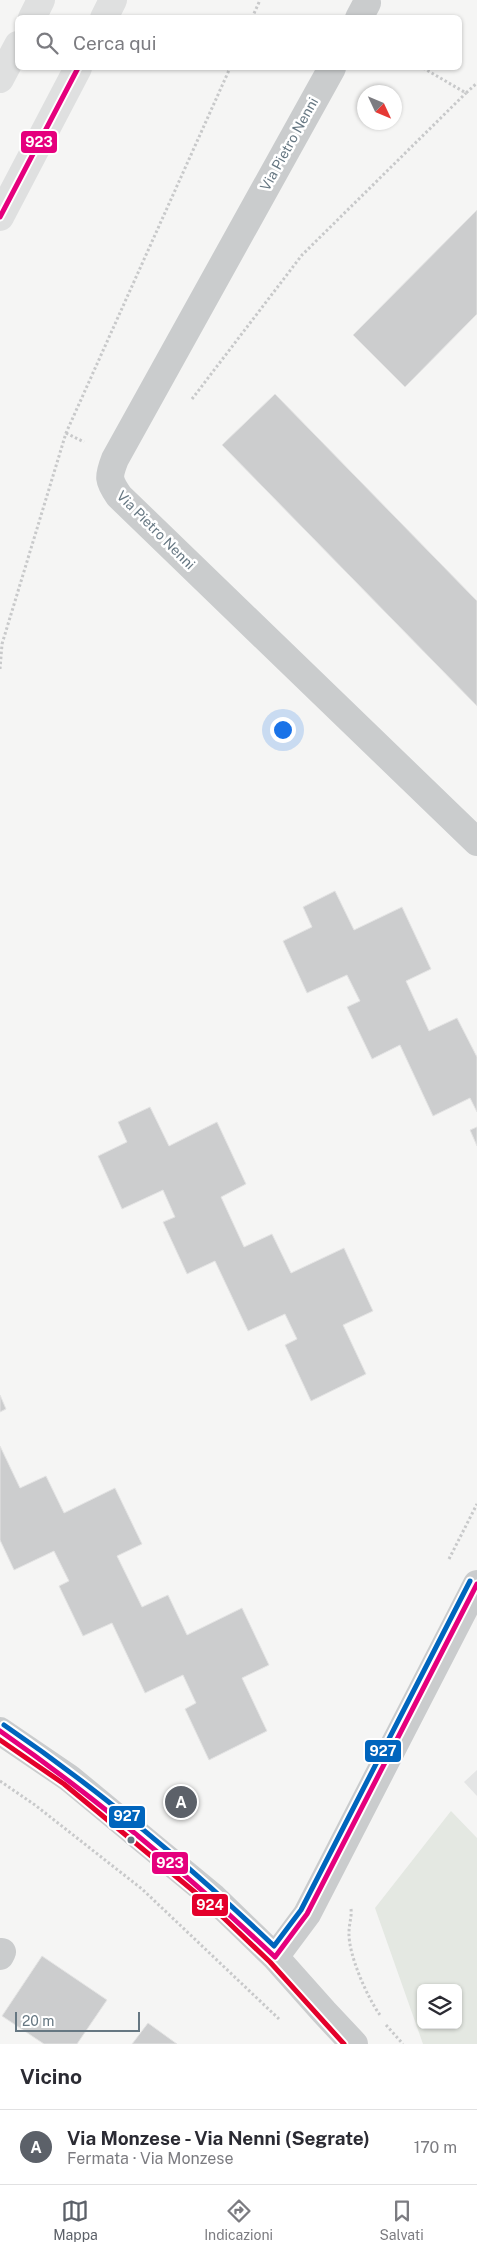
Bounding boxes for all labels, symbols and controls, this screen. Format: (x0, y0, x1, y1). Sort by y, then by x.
search box (15, 15, 462, 70)
icon: search (33, 29, 61, 57)
text: Cerca qui (73, 32, 156, 54)
north arrow (357, 85, 402, 130)
street label: Via Pietro Nenni (257, 95, 321, 193)
line badge: 923 (20, 130, 58, 154)
text: 923 (25, 134, 53, 150)
street label: Via Pietro Nenni (114, 488, 198, 572)
your location (270, 717, 296, 743)
line badge: 927 (364, 1739, 402, 1763)
text: 927 (370, 1743, 397, 1759)
pin: A (165, 1783, 197, 1821)
line badge: 927 (108, 1805, 146, 1829)
text: 927 (114, 1808, 141, 1824)
unlabelled marker (126, 1835, 136, 1845)
line badge: 923 (151, 1851, 189, 1875)
text: 923 (156, 1855, 184, 1871)
line badge: 924 (191, 1893, 229, 1917)
text: 924 (196, 1897, 224, 1913)
map controls (417, 1984, 462, 2029)
button: layers (417, 1984, 462, 2029)
scale bar (15, 2009, 140, 2032)
text: 20 m (22, 2013, 54, 2029)
text: Vicino (20, 2064, 82, 2089)
text: Via Monzese - Via Nenni (Segrate) (67, 2127, 370, 2149)
text: A (30, 2138, 42, 2157)
text: 170 m (414, 2138, 457, 2157)
text: Fermata · Via Monzese (67, 2149, 233, 2168)
tab: Mappa (53, 2197, 98, 2243)
tab: Indicazioni (204, 2197, 273, 2243)
tab: Salvati (379, 2197, 424, 2243)

